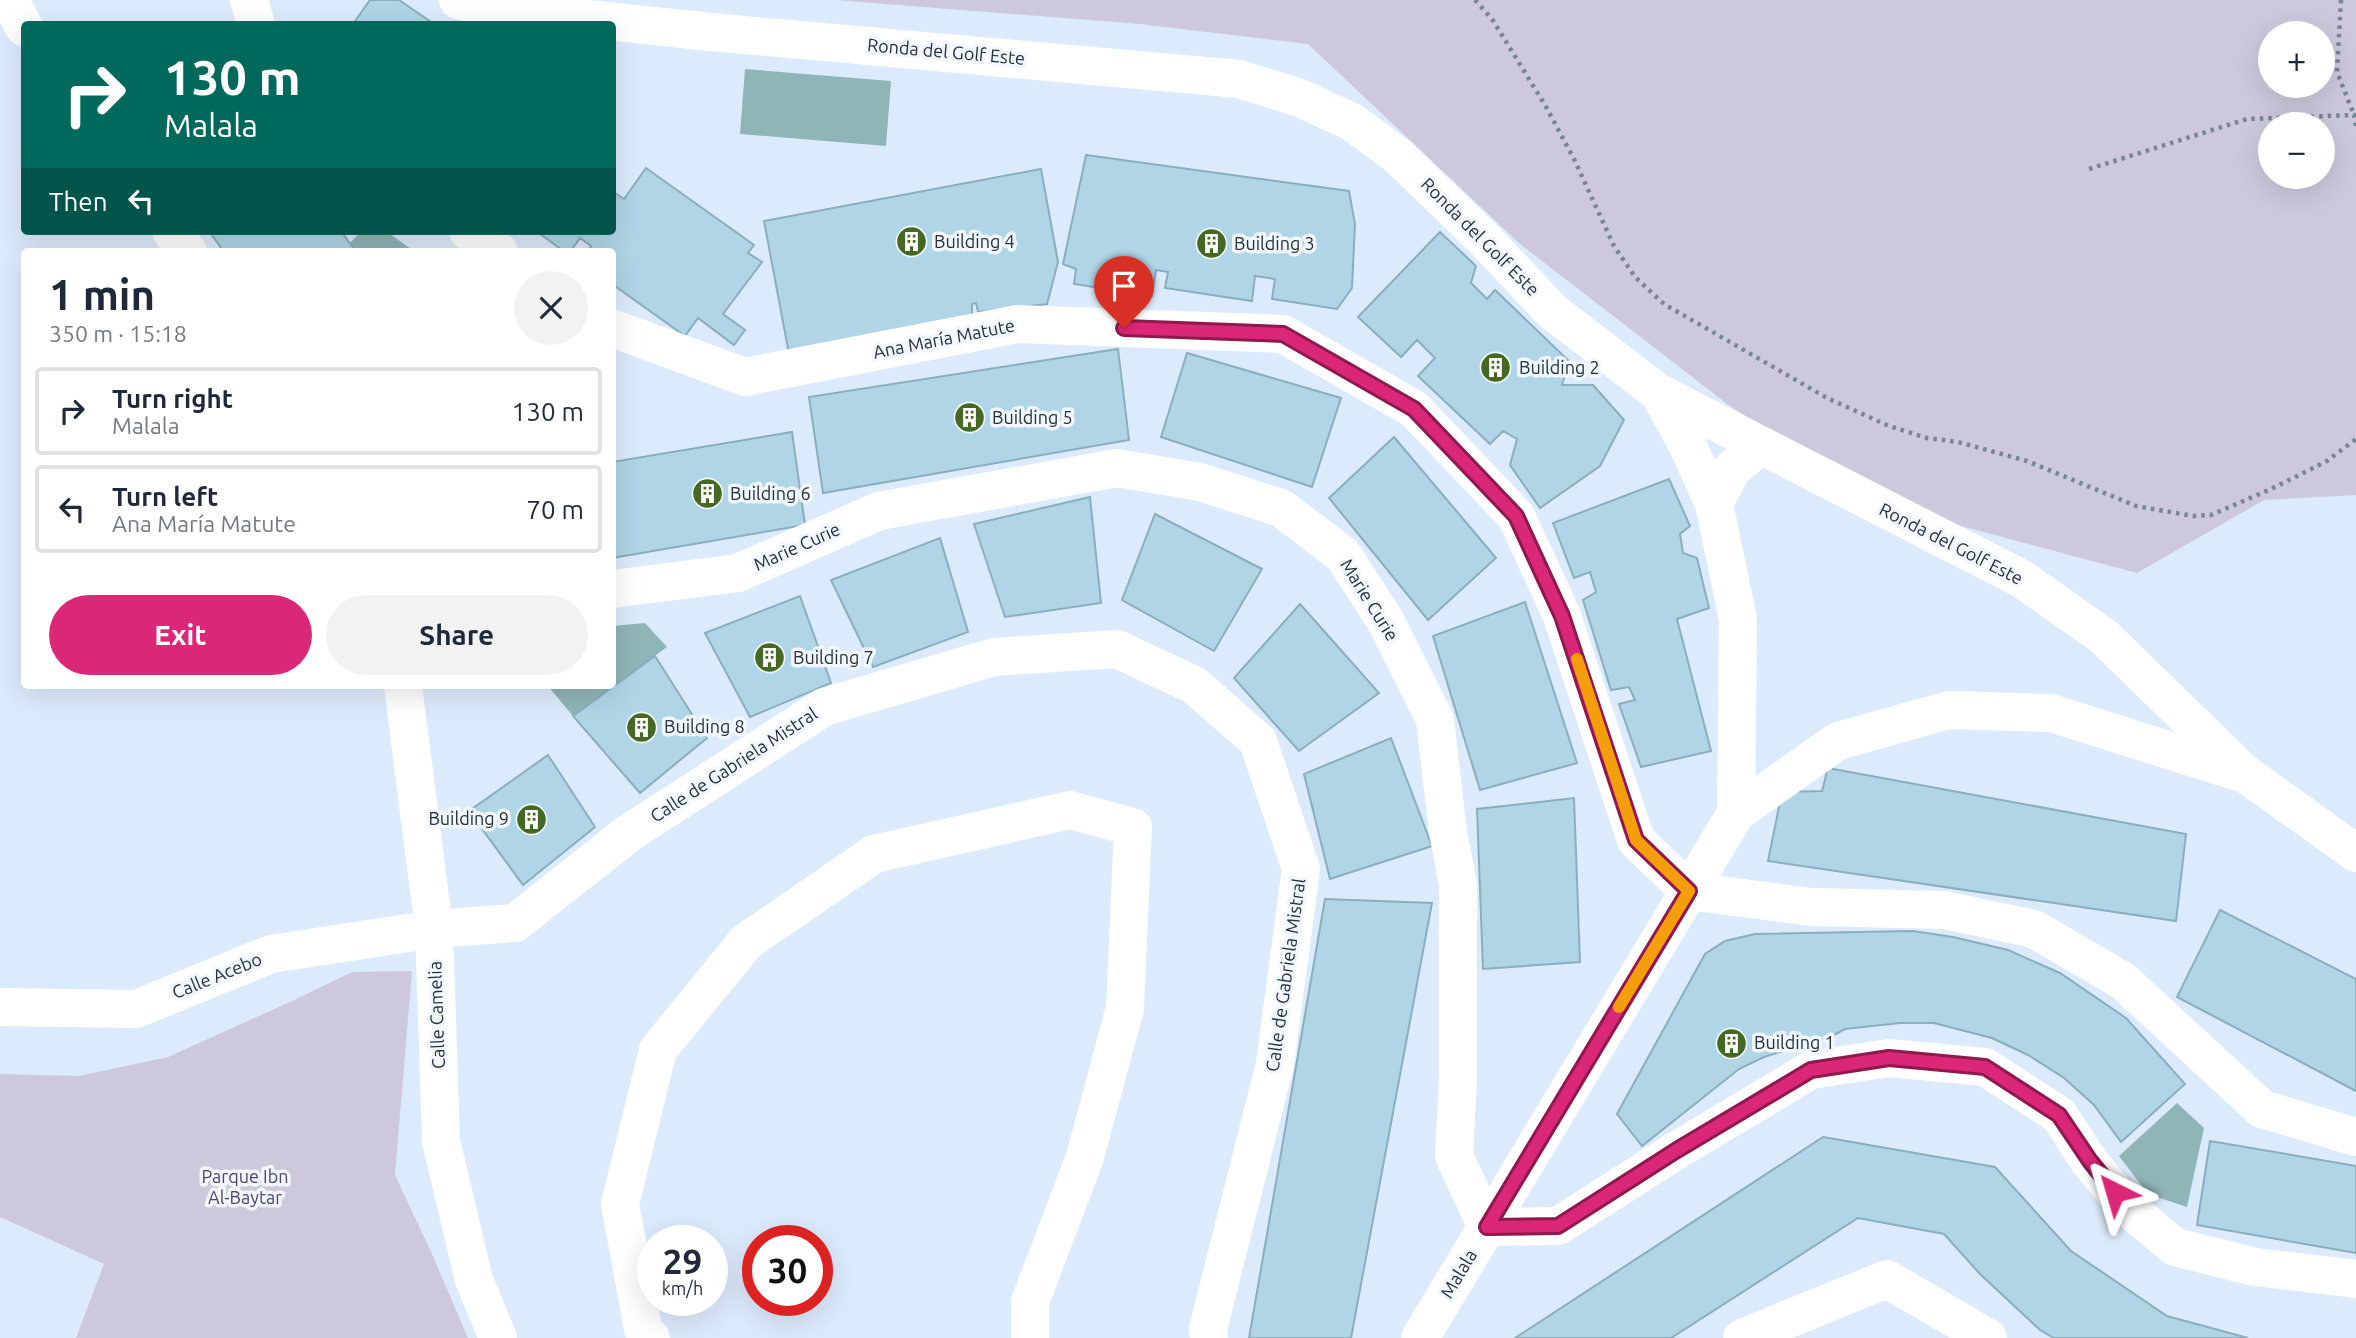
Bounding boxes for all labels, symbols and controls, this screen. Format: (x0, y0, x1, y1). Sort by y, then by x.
map controls (2258, 21, 2335, 189)
button: + (2258, 21, 2335, 98)
street label: Ronda del Golf Este (866, 34, 1026, 68)
icon: right (49, 49, 140, 140)
text: 130 m (164, 49, 301, 104)
text: Malala (164, 107, 258, 143)
button: − (2258, 112, 2335, 189)
street label: Ronda del Golf Este (1418, 173, 1544, 299)
icon: left (122, 182, 160, 220)
text: Then (49, 187, 108, 216)
building icon: Building 4 (894, 225, 928, 259)
building icon: Building 3 (1194, 227, 1228, 261)
place label: Building 4 (934, 231, 1015, 251)
place label: Building 3 (1234, 233, 1315, 253)
pin (1094, 256, 1154, 328)
icon: arrive (1105, 267, 1143, 305)
text: 1 min (49, 271, 155, 318)
button: close (514, 271, 588, 345)
street label: Ana María Matute (871, 314, 1016, 362)
text: 350 m · 15:18 (49, 321, 187, 346)
building icon: Building 2 (1479, 351, 1513, 385)
place label: Building 2 (1519, 357, 1600, 377)
text: Turn right (112, 384, 233, 413)
icon: right (53, 392, 91, 430)
text: 130 m (512, 397, 584, 426)
building icon: Building 5 (952, 401, 986, 435)
place label: Building 5 (992, 407, 1073, 427)
text: Malala (112, 413, 180, 438)
building icon: Building 6 (690, 477, 724, 511)
text: Turn left (112, 482, 218, 511)
place label: Building 6 (730, 483, 811, 503)
icon: left (53, 490, 91, 528)
text: 70 m (526, 495, 584, 524)
street label: Ronda del Golf Este (1876, 498, 2026, 588)
text: Ana María Matute (112, 511, 296, 536)
street label: Marie Curie (750, 518, 843, 574)
street label: Marie Curie (1337, 555, 1403, 644)
button: Exit (49, 595, 312, 675)
button: Share (326, 595, 588, 675)
building icon: Building 7 (753, 641, 787, 675)
place label: Building 7 (793, 647, 874, 667)
street label: Calle de Gabriela Mistral (646, 703, 821, 826)
building icon: Building 8 (624, 710, 658, 744)
place label: Building 8 (664, 716, 745, 736)
building icon: Building 9 (515, 802, 549, 836)
place label: Building 9 (428, 808, 509, 828)
street label: Calle de Gabriela Mistral (1262, 877, 1309, 1073)
street label: Calle Acebo (169, 948, 264, 1002)
street label: Calle Camelia (424, 961, 448, 1069)
building icon: Building 1 (1714, 1026, 1748, 1060)
place label: Building 1 (1754, 1032, 1835, 1052)
position arrow (2078, 1155, 2152, 1229)
park label: Parque Ibn Al-Baytar (202, 1166, 288, 1207)
speed limit sign: 30 (742, 1225, 833, 1316)
text: 29 (663, 1241, 702, 1281)
street label: Malala (1436, 1246, 1480, 1301)
text: km/h (662, 1278, 703, 1298)

